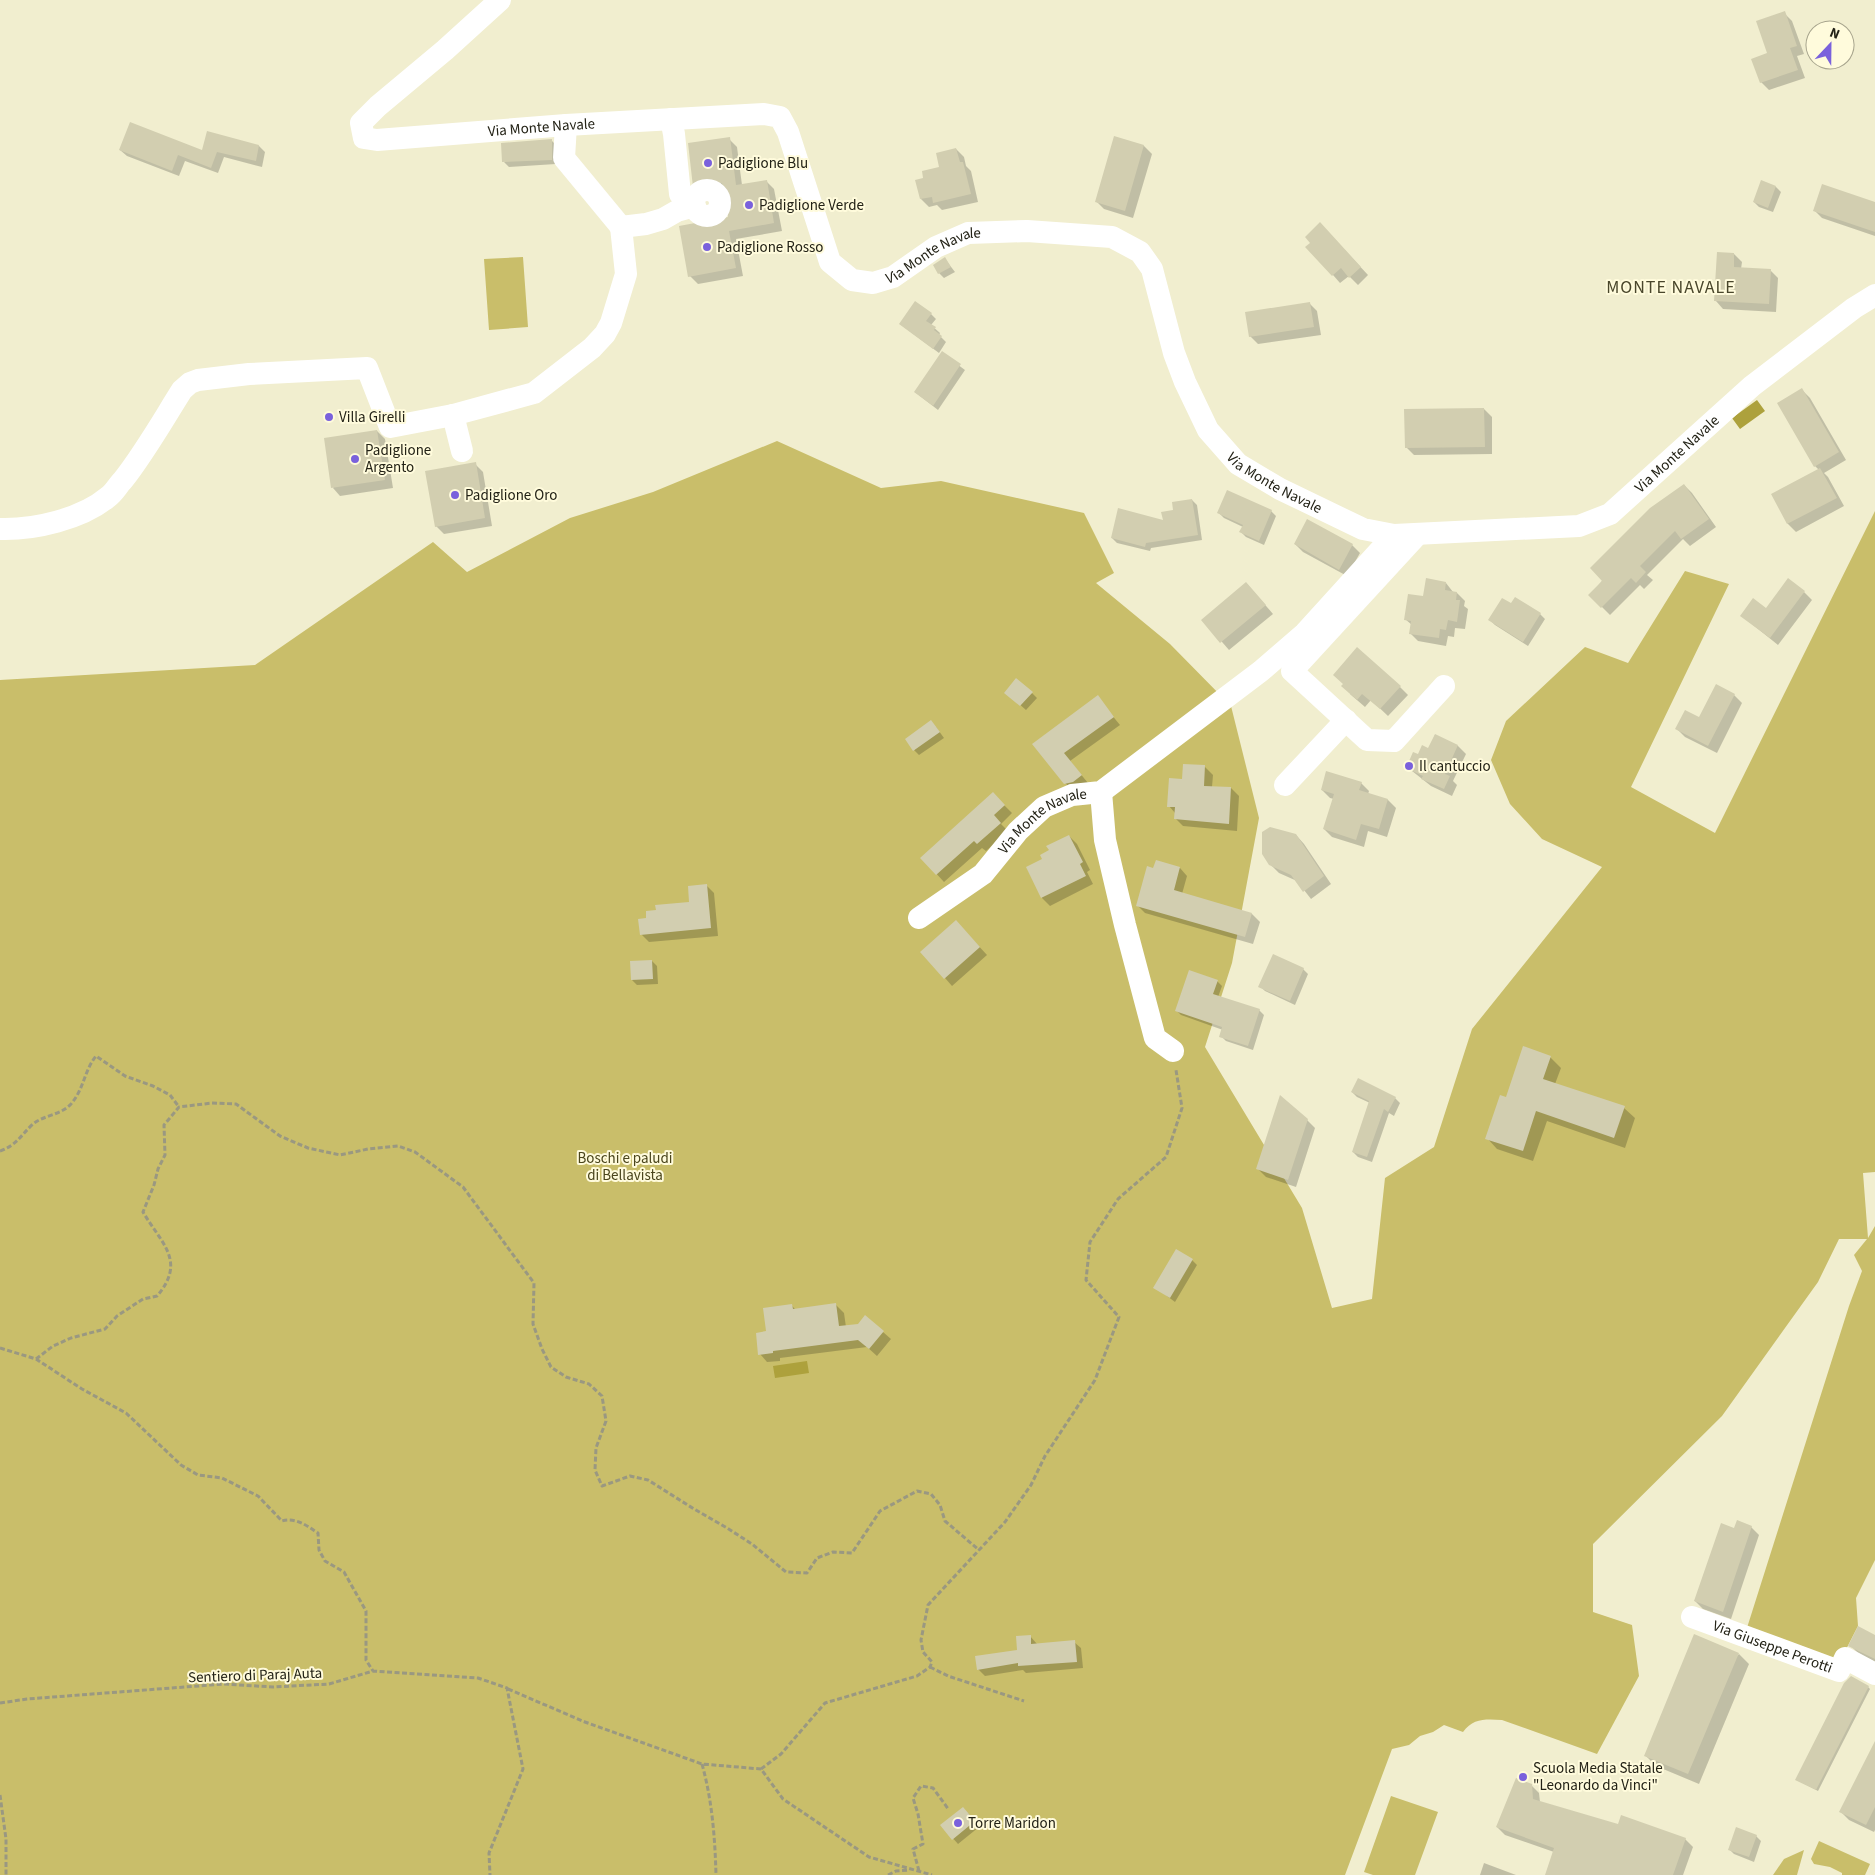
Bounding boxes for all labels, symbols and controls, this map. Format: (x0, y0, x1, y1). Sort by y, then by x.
north arrow (1805, 20, 1855, 70)
text: N (1826, 23, 1843, 45)
street label: Via Monte Navale (487, 113, 596, 142)
place label: Padiglione Blu (718, 153, 808, 174)
marker: Padiglione Blu (702, 157, 714, 169)
place label: Padiglione Verde (759, 195, 864, 216)
marker: Padiglione Verde (743, 199, 755, 211)
street label: Via Monte Navale (883, 223, 981, 290)
place label: Padiglione Rosso (717, 237, 823, 258)
marker: Padiglione Rosso (701, 241, 713, 253)
district label: MONTE NAVALE (1606, 275, 1736, 300)
place label: Villa Girelli (339, 407, 405, 428)
street label: Via Monte Navale (1630, 410, 1724, 498)
marker: Villa Girelli (323, 411, 335, 423)
place label: Padiglione Argento (365, 440, 431, 478)
street label: Via Monte Navale (1221, 448, 1326, 519)
marker: Padiglione Argento (349, 453, 361, 465)
place label: Padiglione Oro (465, 485, 557, 506)
marker: Padiglione Oro (449, 489, 461, 501)
place label: Il cantuccio (1419, 756, 1491, 777)
marker: Il cantuccio (1403, 760, 1415, 772)
street label: Via Monte Navale (993, 784, 1088, 859)
park label: Boschi e paludi di Bellavista (577, 1148, 673, 1186)
street label: Via Giuseppe Perotti (1710, 1616, 1835, 1679)
street label: Sentiero di Paraj Auta (188, 1663, 322, 1688)
place label: Scuola Media Statale "Leonardo da Vinci" (1533, 1758, 1663, 1796)
marker: Scuola Media Statale "Leonardo da Vinci" (1517, 1771, 1529, 1783)
place label: Torre Maridon (968, 1813, 1056, 1834)
marker: Torre Maridon (952, 1817, 964, 1829)

